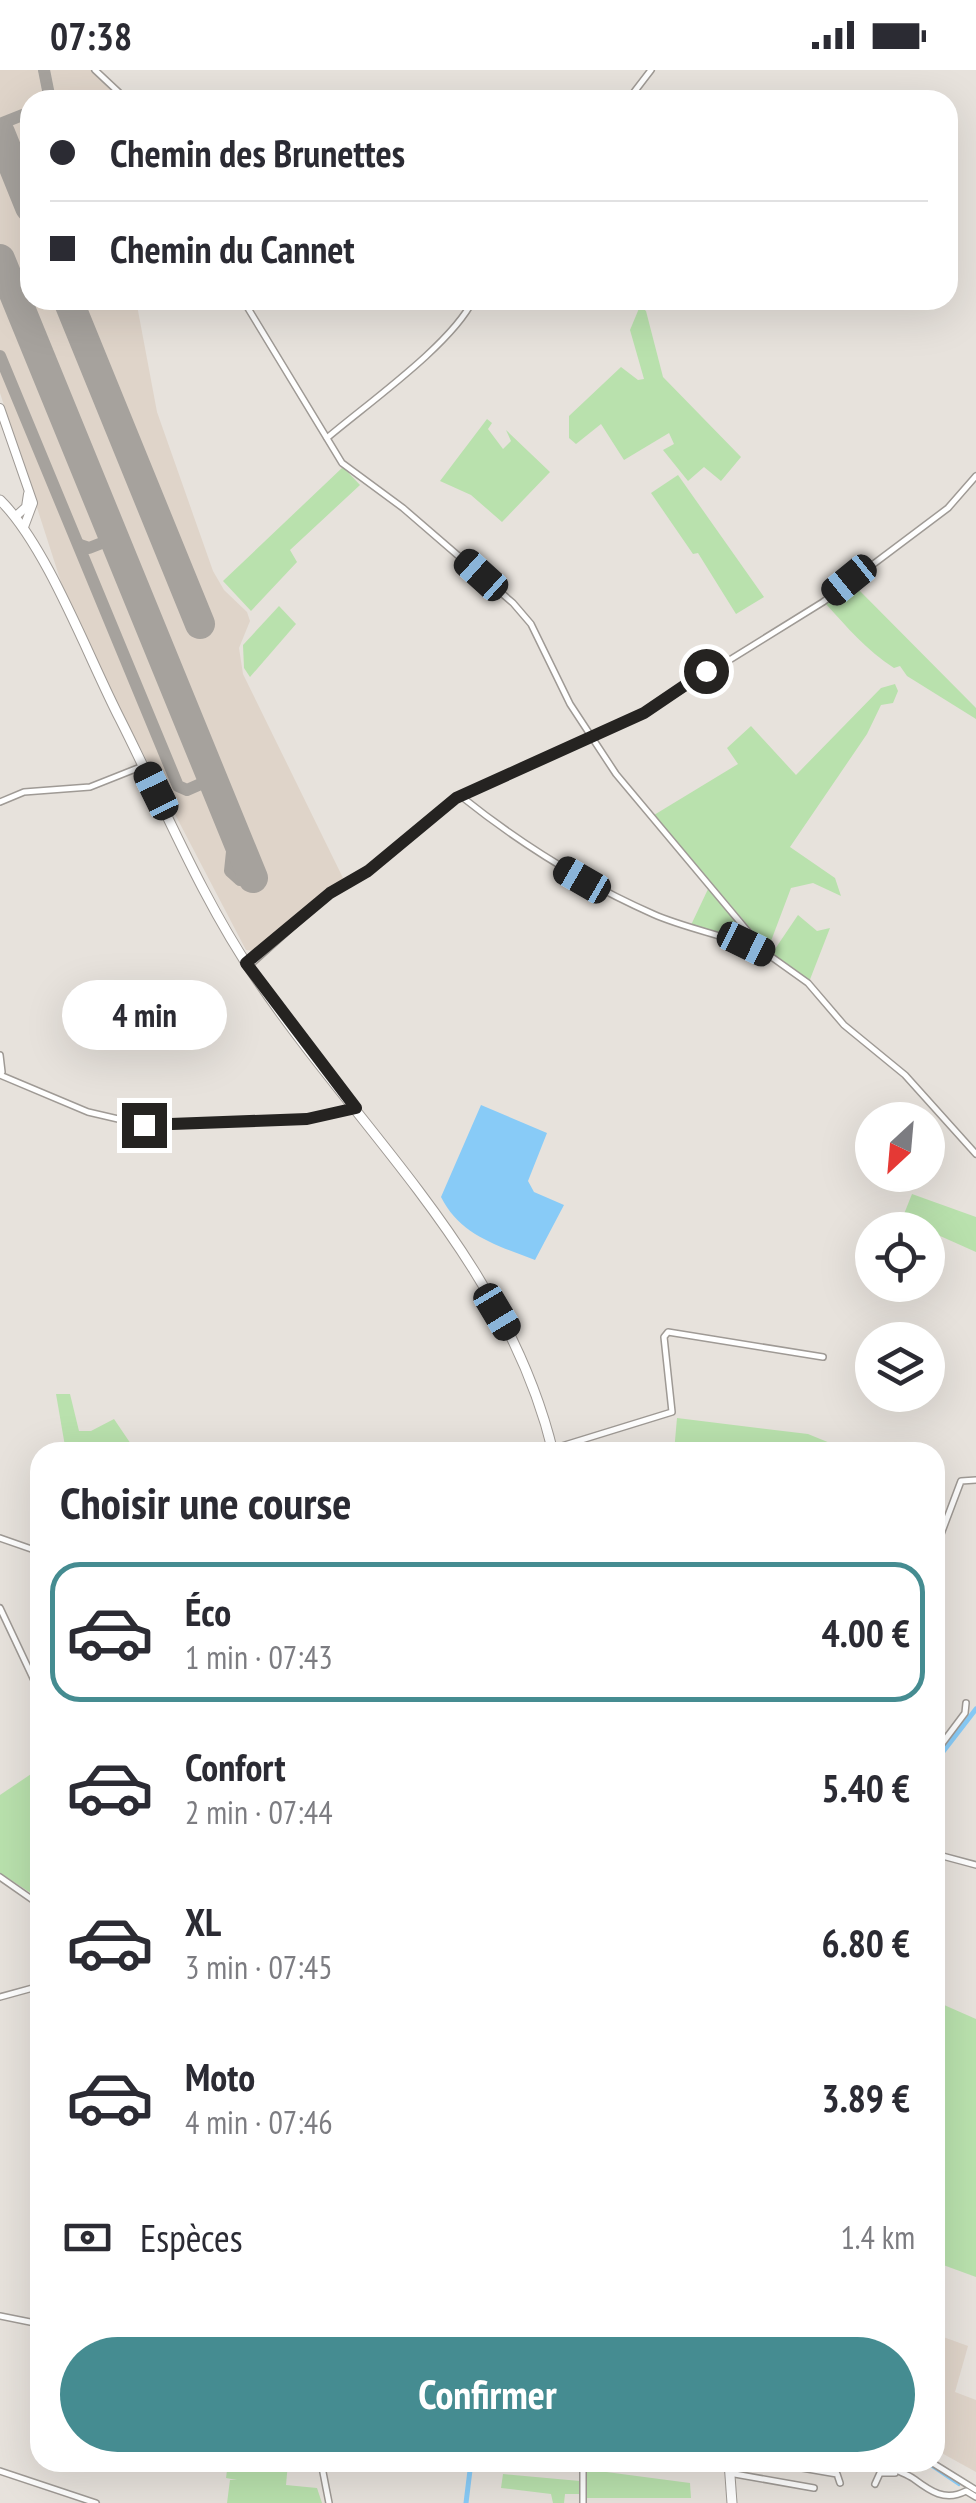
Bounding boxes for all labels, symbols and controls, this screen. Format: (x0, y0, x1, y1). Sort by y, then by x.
text: 07:38 (50, 11, 132, 60)
text: Chemin des Brunettes (110, 128, 405, 177)
text: Chemin du Cannet (110, 224, 355, 273)
car (449, 544, 513, 606)
car (816, 549, 882, 611)
route start (684, 649, 729, 694)
car (129, 757, 183, 825)
car (549, 852, 615, 908)
car (712, 917, 780, 971)
callout: 4 min (62, 980, 226, 1050)
text: 4 min (112, 994, 177, 1036)
north arrow (855, 1102, 945, 1192)
map controls (855, 1102, 945, 1412)
route end (122, 1103, 167, 1148)
button: locate (855, 1212, 945, 1302)
car (469, 1279, 525, 1345)
button: layers (855, 1322, 945, 1412)
text: Choisir une course (60, 1473, 351, 1531)
icon: car (65, 1587, 155, 1677)
text: Éco (185, 1587, 231, 1636)
text: 4.00 € (821, 1608, 910, 1657)
text: 1 min · 07:43 (185, 1636, 333, 1678)
icon: car (65, 1742, 155, 1832)
text: Confort (185, 1742, 285, 1791)
text: 5.40 € (821, 1763, 910, 1812)
text: 2 min · 07:44 (185, 1791, 333, 1833)
icon: car (65, 1897, 155, 1987)
text: XL (185, 1897, 221, 1946)
text: 6.80 € (821, 1918, 910, 1967)
text: 3 min · 07:45 (185, 1946, 333, 1988)
icon: car (65, 2052, 155, 2142)
text: Moto (185, 2052, 255, 2101)
text: 3.89 € (821, 2073, 910, 2122)
text: 4 min · 07:46 (185, 2101, 333, 2143)
icon: cash (60, 2210, 115, 2265)
text: Espèces (140, 2213, 243, 2262)
text: 1.4 km (840, 2216, 915, 2258)
button: Confirmer (60, 2337, 915, 2452)

